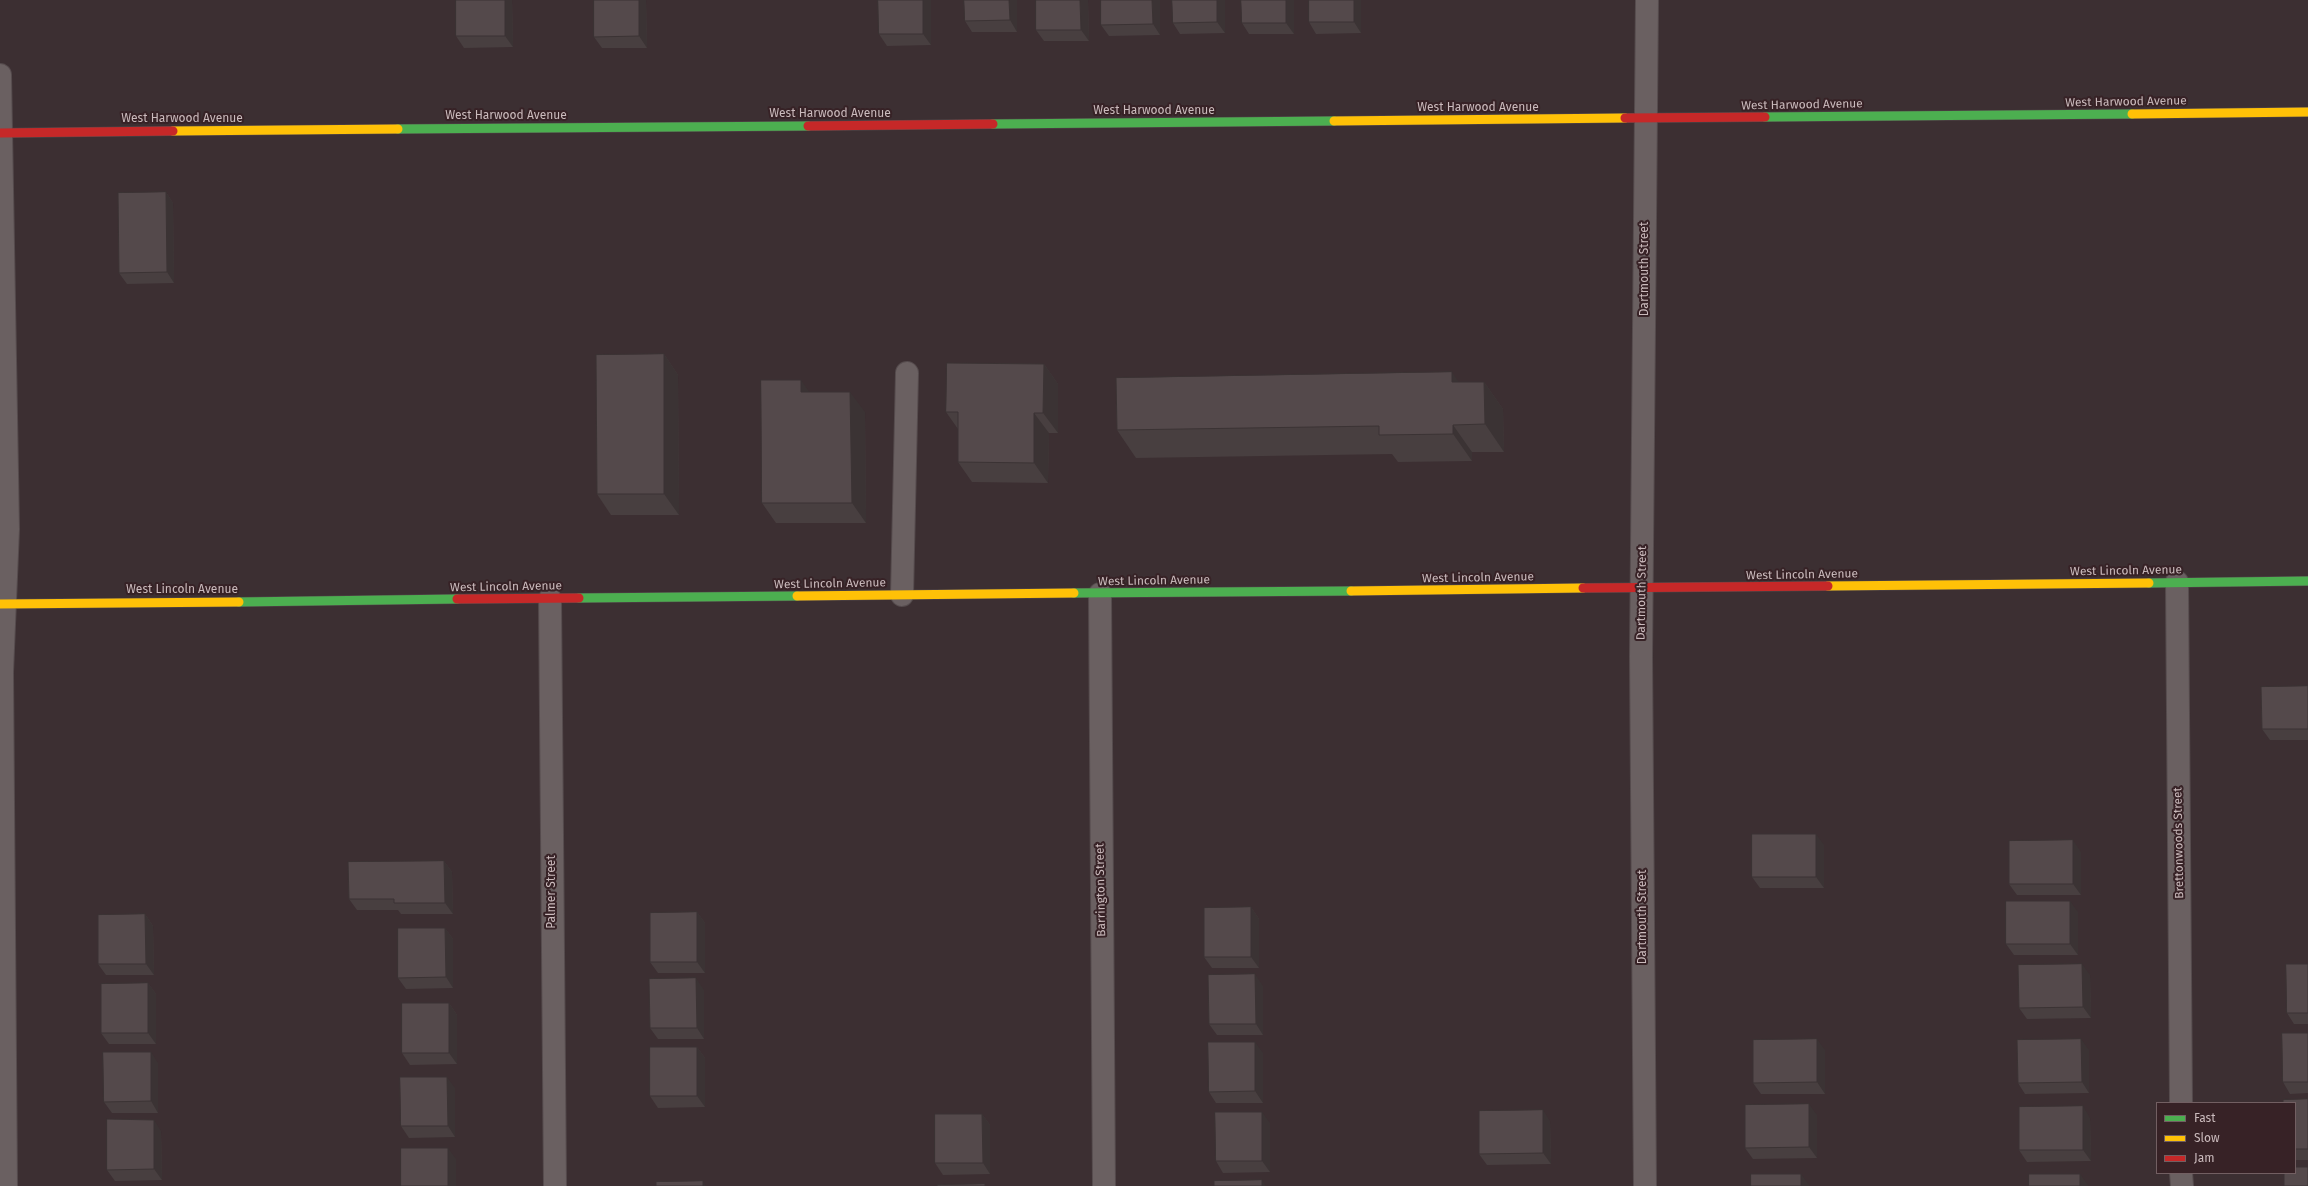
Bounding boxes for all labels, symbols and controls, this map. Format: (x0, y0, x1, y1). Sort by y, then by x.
street label: West Harwood Avenue (2065, 94, 2187, 110)
street label: West Harwood Avenue (1741, 97, 1863, 113)
street label: West Harwood Avenue (1417, 101, 1539, 115)
street label: West Harwood Avenue (1093, 104, 1215, 118)
street label: West Harwood Avenue (769, 107, 891, 121)
street label: West Harwood Avenue (445, 109, 567, 123)
street label: West Harwood Avenue (121, 112, 243, 126)
street label: Dartmouth Street (1638, 222, 1652, 316)
street label: Dartmouth Street (1634, 546, 1650, 640)
street label: West Lincoln Avenue (2070, 563, 2182, 579)
street label: West Lincoln Avenue (1746, 567, 1858, 583)
street label: West Lincoln Avenue (1422, 570, 1534, 586)
street label: West Lincoln Avenue (1098, 573, 1210, 589)
street label: West Lincoln Avenue (774, 576, 886, 592)
street label: West Lincoln Avenue (450, 579, 562, 595)
street label: West Lincoln Avenue (126, 583, 238, 597)
street label: Brettonwoods Street (2171, 787, 2187, 899)
street label: Barrington Street (1093, 843, 1109, 937)
street label: Palmer Street (545, 855, 559, 929)
street label: Dartmouth Street (1636, 870, 1650, 964)
legend (2156, 1102, 2296, 1174)
text: Fast (2194, 1111, 2216, 1125)
text: Slow (2194, 1131, 2220, 1145)
text: Jam (2194, 1151, 2214, 1165)

